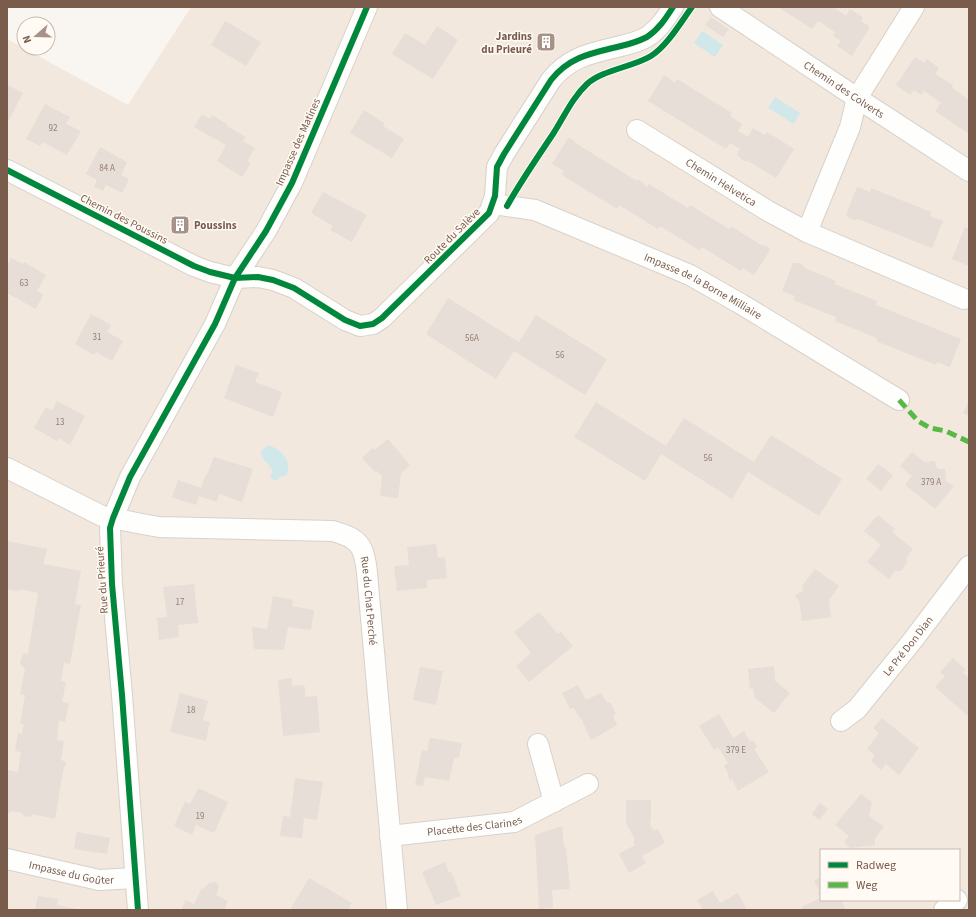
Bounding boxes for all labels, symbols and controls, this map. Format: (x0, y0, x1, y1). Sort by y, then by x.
north arrow (16, 16, 56, 56)
place label: Jardins du Prieuré (481, 29, 532, 57)
building icon: Jardins du Prieuré (535, 31, 557, 53)
text: N (19, 33, 35, 45)
street label: Chemin des Colverts (801, 57, 888, 122)
street label: Impasse des Matines (272, 95, 324, 188)
house number: 92 (49, 122, 58, 135)
street label: Chemin Helvetica (683, 154, 759, 210)
house number: 84 A (99, 162, 115, 175)
street label: Chemin des Poussins (78, 190, 171, 248)
street label: Route du Salève (421, 204, 484, 267)
building icon: Poussins (169, 214, 191, 236)
place label: Poussins (194, 218, 237, 233)
street label: Impasse de la Borne Milliaire (642, 249, 765, 323)
house number: 63 (20, 277, 29, 290)
house number: 31 (93, 331, 101, 344)
house number: 56A (465, 332, 479, 345)
house number: 56 (556, 349, 565, 362)
house number: 13 (56, 416, 65, 429)
house number: 56 (704, 452, 713, 465)
house number: 379 A (921, 476, 941, 489)
street label: Rue du Prieuré (92, 545, 112, 614)
street label: Rue du Chat Perché (357, 555, 381, 646)
house number: 17 (176, 596, 185, 609)
street label: Le Pré Don Dian (879, 613, 936, 679)
house number: 18 (187, 704, 196, 717)
house number: 379 E (726, 744, 746, 757)
house number: 19 (196, 810, 205, 823)
street label: Placette des Clarines (426, 812, 525, 839)
legend (820, 849, 960, 901)
street label: Impasse du Goûter (28, 857, 114, 888)
text: Radweg (856, 857, 896, 874)
text: Weg (856, 877, 877, 894)

